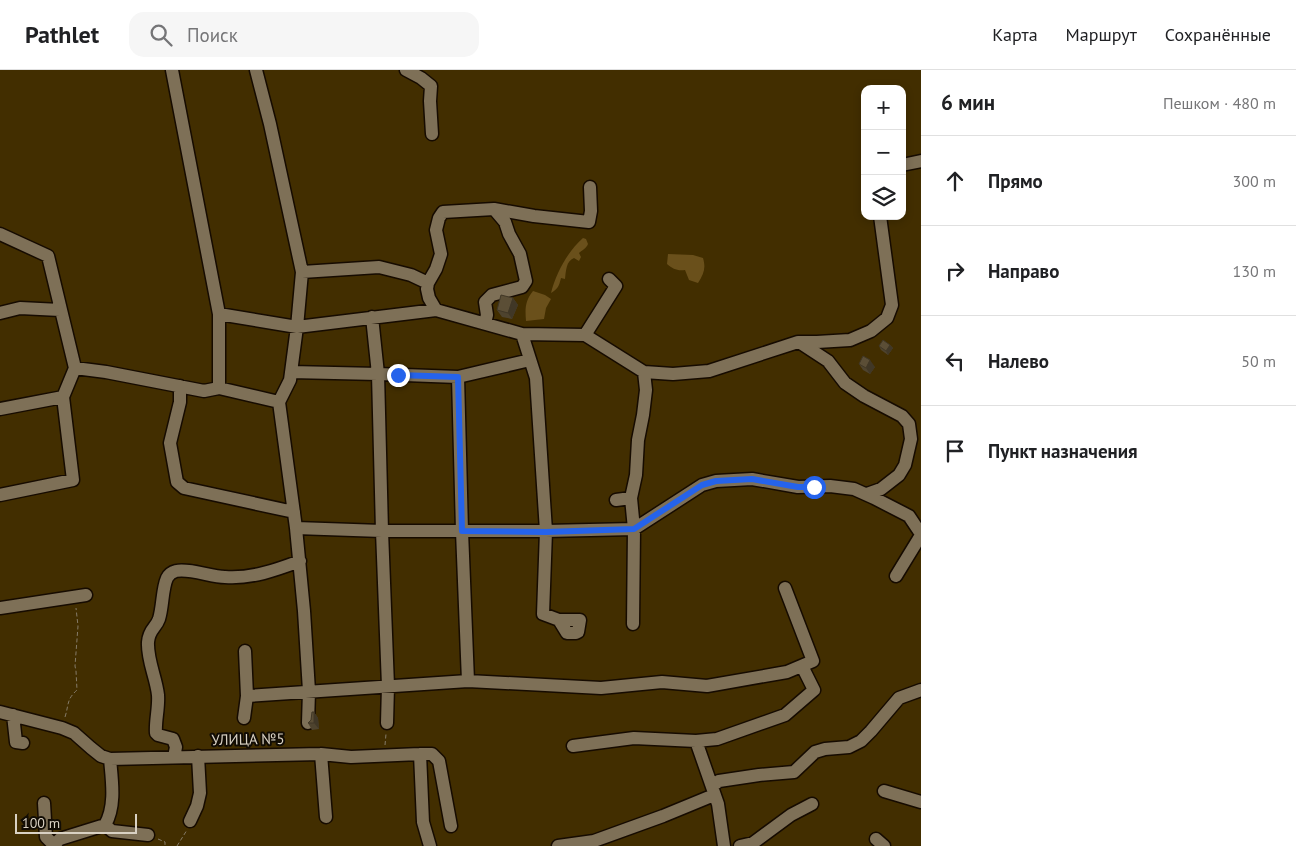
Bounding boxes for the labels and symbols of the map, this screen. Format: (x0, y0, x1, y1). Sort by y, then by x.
route end (387, 364, 410, 387)
route start (803, 476, 826, 499)
street label: УЛИЦА №5 (211, 729, 285, 749)
scale bar (15, 811, 138, 834)

